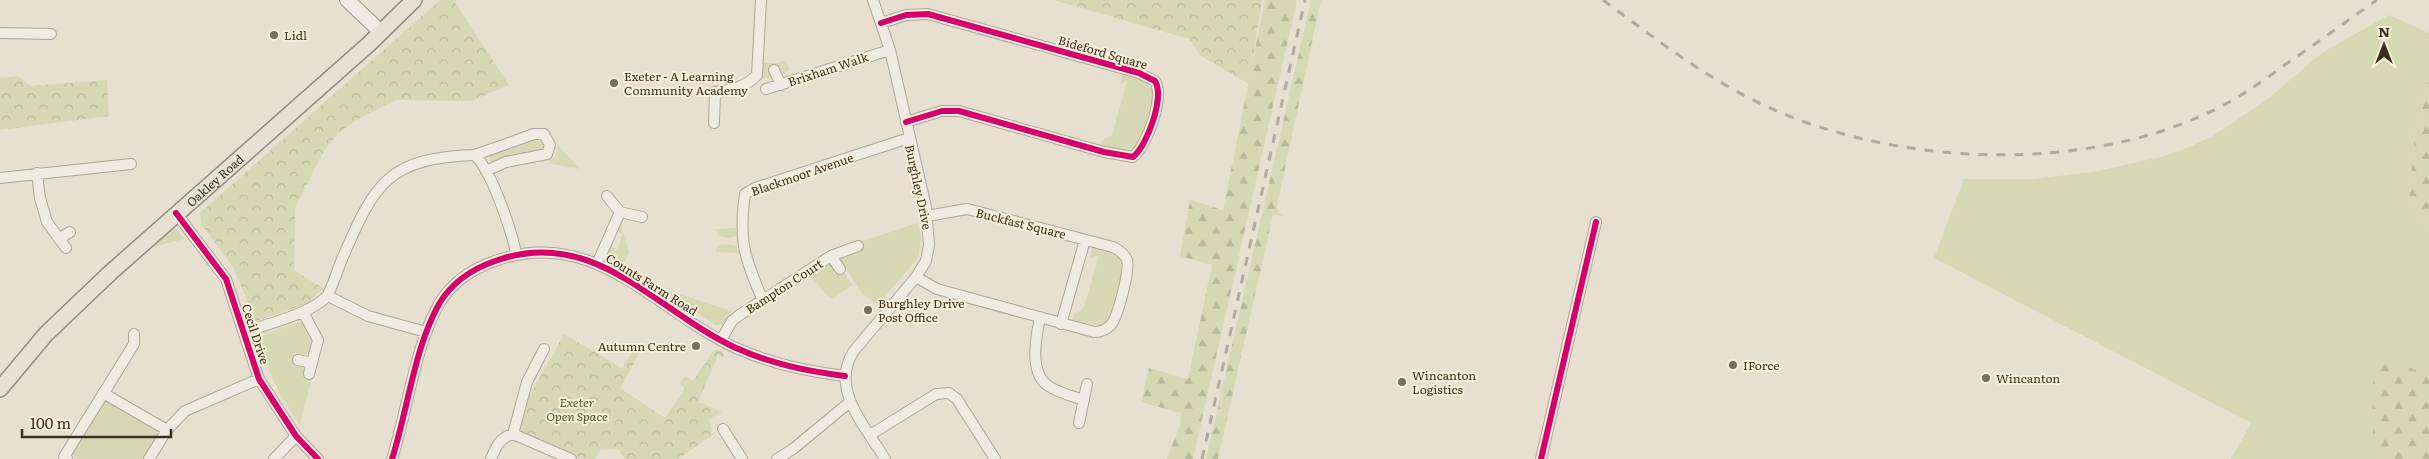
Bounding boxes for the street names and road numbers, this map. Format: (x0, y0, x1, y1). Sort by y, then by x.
street label: Bideford Square (1056, 31, 1150, 73)
street label: Brixham Walk (786, 47, 871, 90)
street label: Burghley Drive (901, 143, 937, 231)
street label: Blackmoor Avenue (748, 148, 856, 200)
street label: Oakley Road (182, 150, 248, 211)
street label: Buckfast Square (974, 203, 1068, 243)
street label: Counts Farm Road (603, 249, 702, 320)
street label: Bampton Court (742, 254, 826, 318)
street label: Cecil Drive (238, 301, 274, 367)

